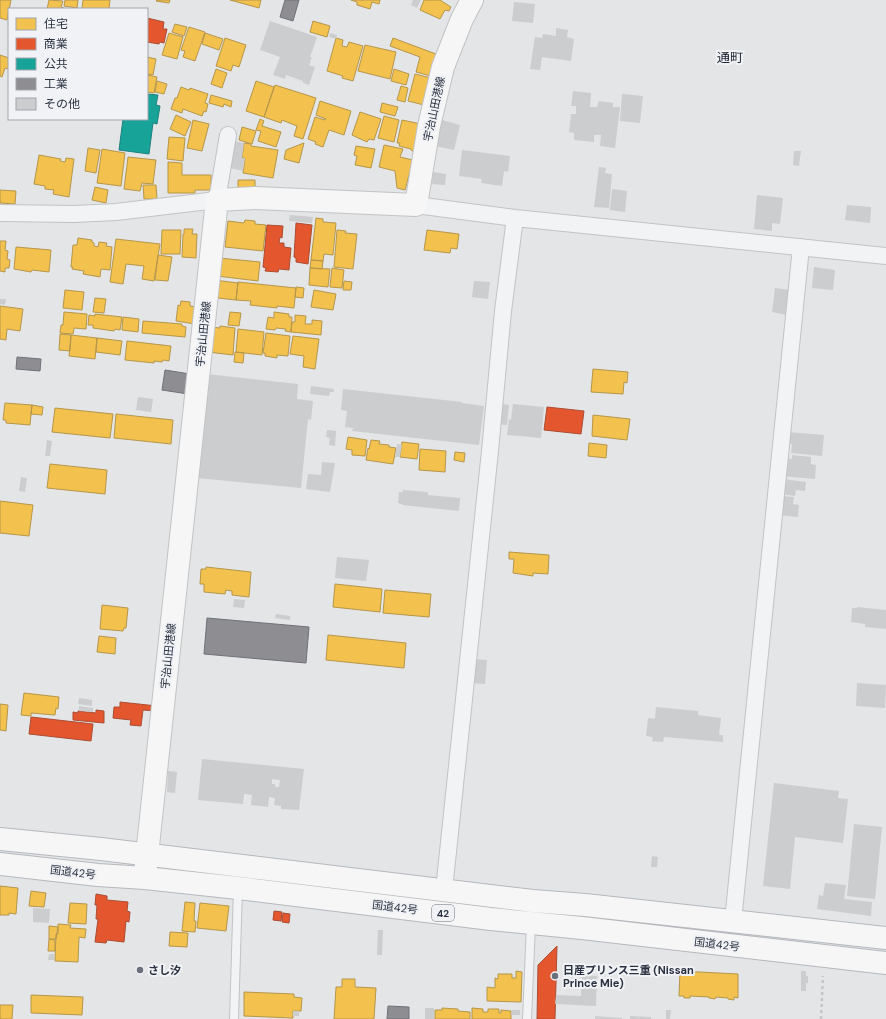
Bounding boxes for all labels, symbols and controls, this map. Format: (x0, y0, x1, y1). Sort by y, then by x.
legend (8, 8, 148, 120)
text: 住宅 (44, 16, 68, 32)
text: 商業 (44, 36, 68, 52)
district label: 通町 (717, 49, 743, 66)
text: 公共 (44, 56, 68, 72)
street label: 宇治山田港線 (420, 75, 448, 143)
text: 工業 (44, 76, 68, 92)
text: その他 (44, 96, 80, 112)
street label: 宇治山田港線 (193, 300, 213, 368)
street label: 宇治山田港線 (158, 622, 178, 690)
street label: 国道42号 (49, 862, 97, 882)
street label: 国道42号 (371, 897, 419, 917)
road number: 42 (432, 905, 454, 921)
street label: 国道42号 (693, 934, 741, 954)
place label: さし汐 (148, 963, 181, 977)
place label: 日産プリンス三重 (Nissan Prince Mie) (563, 963, 694, 990)
marker: さし汐 (135, 965, 145, 975)
marker: 日産プリンス三重 (Nissan Prince Mie) (550, 971, 560, 981)

